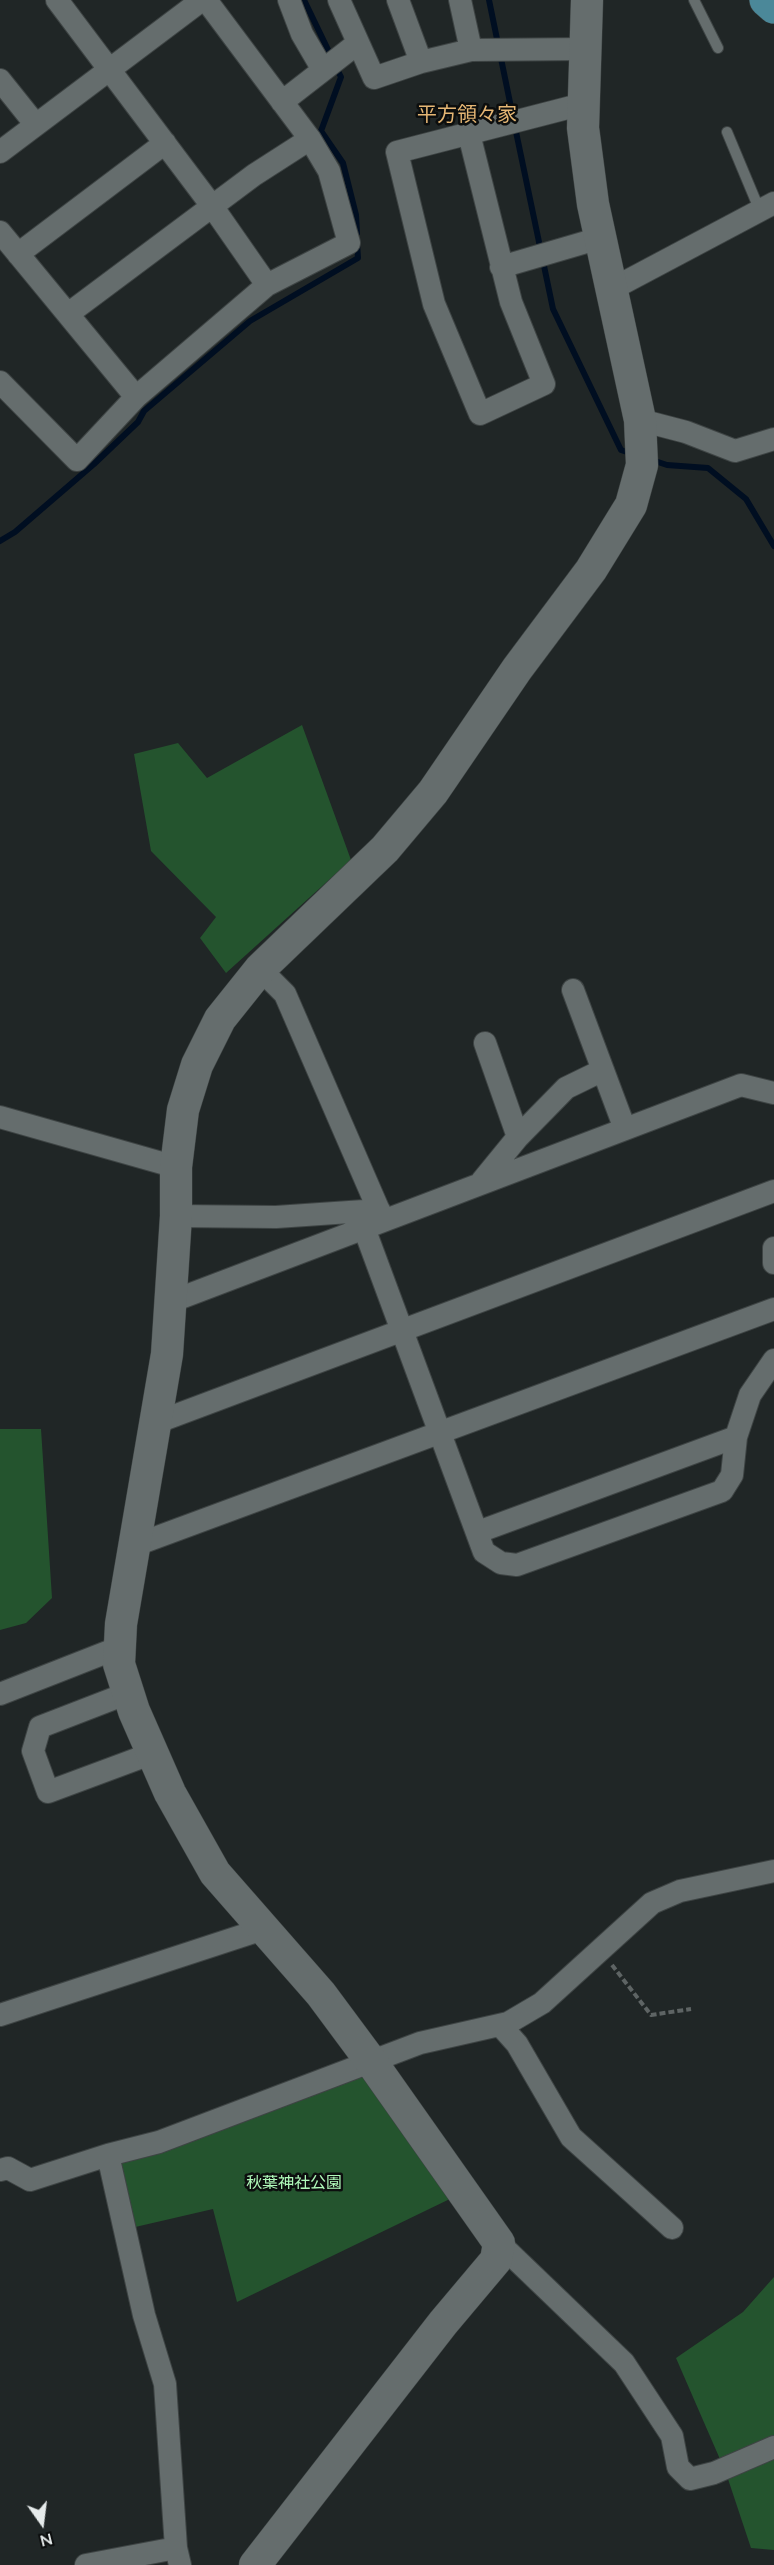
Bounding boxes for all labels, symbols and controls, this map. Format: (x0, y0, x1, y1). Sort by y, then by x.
district label: 平方領々家 (417, 103, 517, 127)
park label: 秋葉神社公園 (246, 2173, 342, 2193)
north arrow (12, 2493, 72, 2553)
text: N (38, 2530, 55, 2552)

